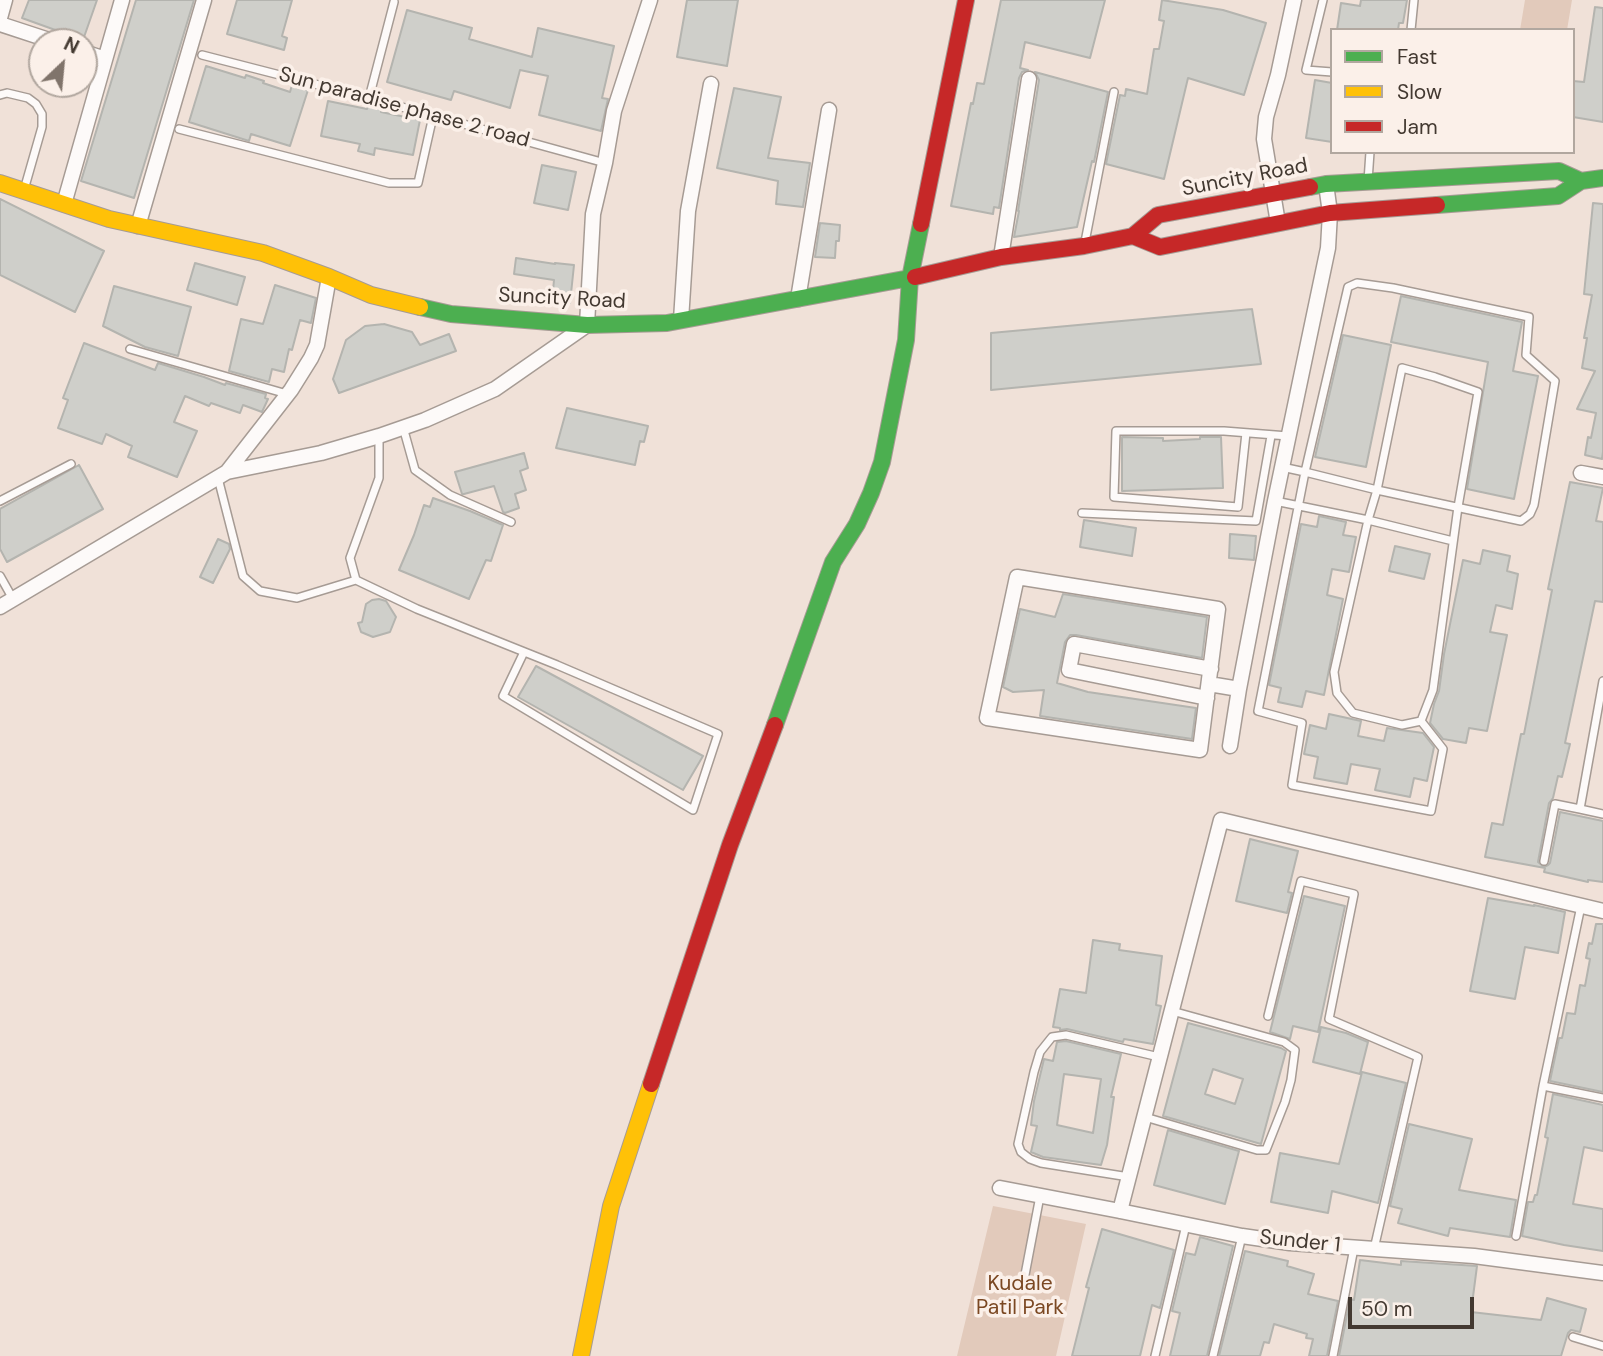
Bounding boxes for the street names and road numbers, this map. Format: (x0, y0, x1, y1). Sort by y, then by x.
street label: Sun paradise phase 2 road (276, 62, 532, 154)
street label: Suncity Road (1180, 153, 1310, 203)
street label: Suncity Road (498, 283, 626, 315)
street label: Sunder 1 (1258, 1225, 1342, 1259)

